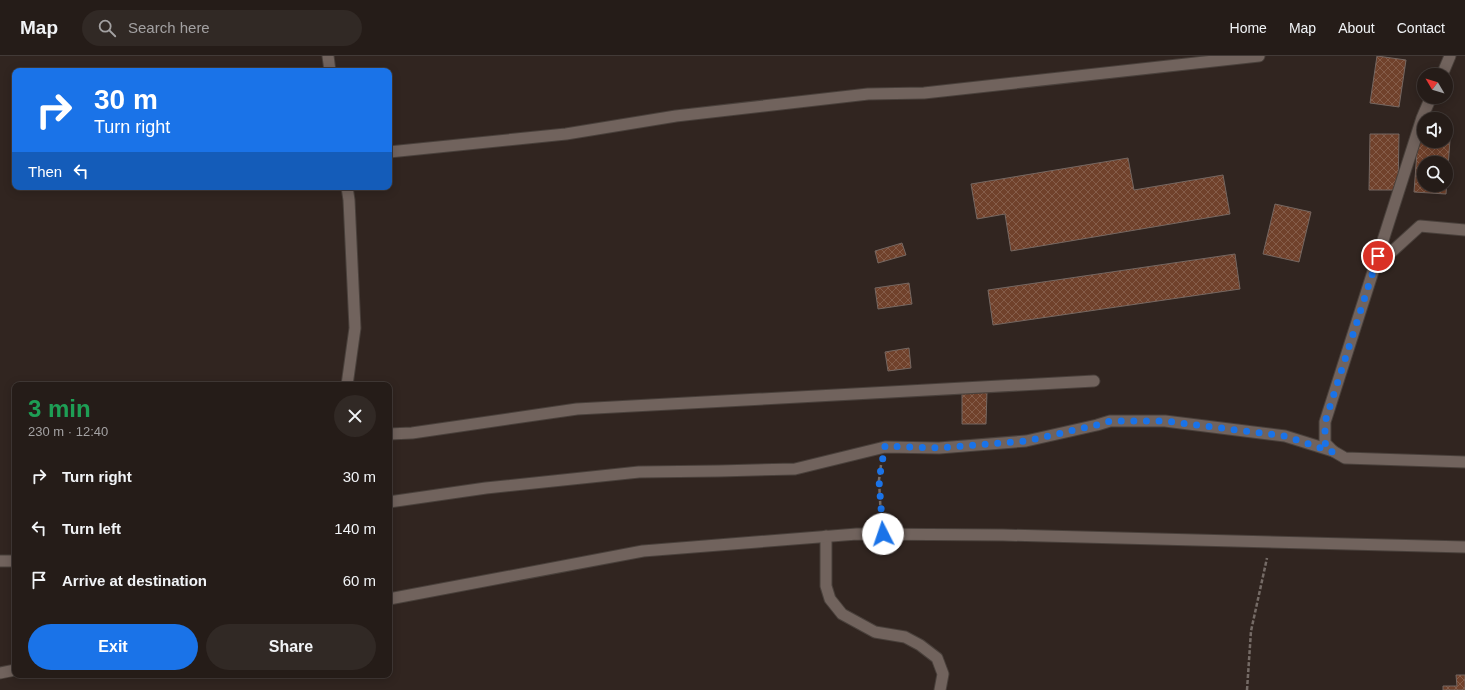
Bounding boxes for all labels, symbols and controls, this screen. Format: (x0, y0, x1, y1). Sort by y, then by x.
search box (82, 10, 362, 46)
text: Map (20, 17, 58, 38)
icon: search (96, 17, 118, 39)
text: Search here (128, 19, 210, 36)
text: Home (1230, 20, 1267, 36)
text: Map (1289, 20, 1316, 36)
text: About (1338, 20, 1375, 36)
text: Contact (1397, 20, 1445, 36)
north arrow (1417, 68, 1453, 104)
map controls (1417, 68, 1453, 192)
icon: right (28, 84, 80, 136)
text: 30 m (94, 84, 158, 115)
button: sound (1417, 112, 1453, 148)
text: Turn right (94, 117, 170, 137)
button: search (1417, 156, 1453, 192)
icon: left (70, 160, 92, 182)
text: Then (28, 163, 62, 180)
pin (1361, 239, 1395, 273)
icon: arrive (1367, 245, 1389, 267)
text: 3 min (28, 395, 91, 422)
button: close (334, 395, 376, 437)
text: 230 m · 12:40 (28, 424, 108, 439)
icon: right (28, 465, 50, 487)
text: Turn right (62, 468, 132, 485)
text: 30 m (343, 468, 376, 485)
position arrow (862, 513, 904, 555)
icon: left (28, 517, 50, 539)
text: Turn left (62, 520, 121, 537)
text: 140 m (334, 520, 376, 537)
icon: arrive (28, 569, 50, 591)
text: Arrive at destination (62, 572, 207, 589)
text: 60 m (343, 572, 376, 589)
button: Exit (28, 624, 198, 670)
button: Share (206, 624, 376, 670)

